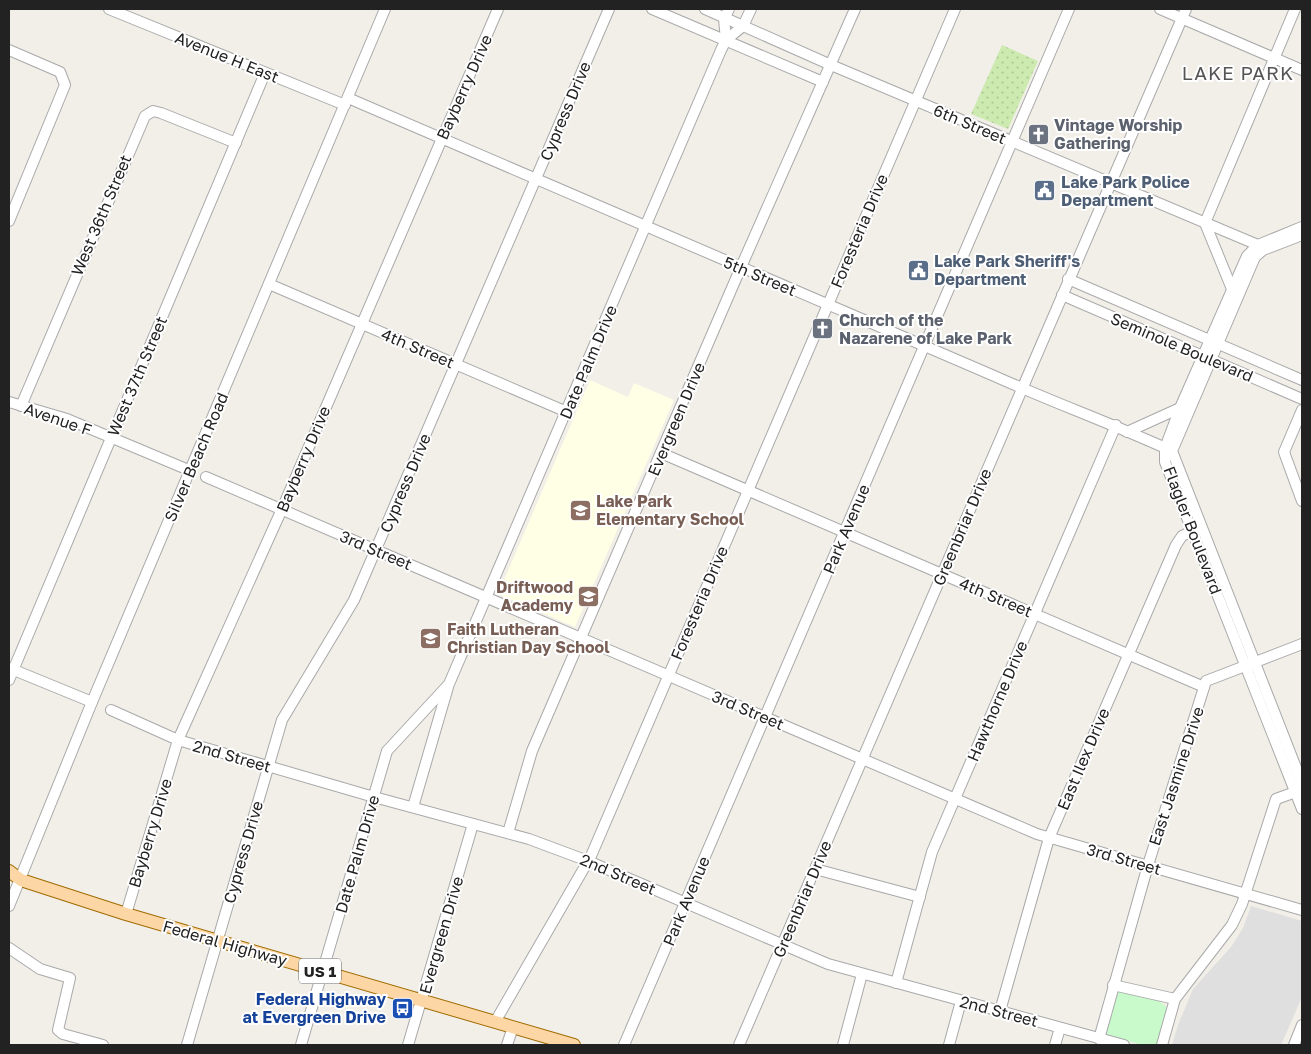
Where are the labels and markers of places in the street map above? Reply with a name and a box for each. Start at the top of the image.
place label: Vintage Worship Gathering [1054,115,1182,153]
church icon: Vintage Worship Gathering [1026,122,1050,146]
place label: Lake Park Police Department [1061,172,1190,210]
public building icon: Lake Park Police Department [1033,179,1057,203]
place label: Lake Park Sheriff's Department [934,251,1080,289]
public building icon: Lake Park Sheriff's Department [906,258,930,282]
place label: Church of the Nazarene of Lake Park [839,310,1013,348]
church icon: Church of the Nazarene of Lake Park [811,317,835,341]
place label: Lake Park Elementary School [596,491,745,529]
school or university icon: Lake Park Elementary School [568,498,592,522]
place label: Driftwood Academy [496,577,573,615]
school or university icon: Driftwood Academy [577,584,601,608]
place label: Faith Lutheran Christian Day School [447,619,610,657]
school or university icon: Faith Lutheran Christian Day School [419,626,443,650]
place label: Federal Highway at Evergreen Drive [243,989,386,1027]
bus stop icon: Federal Highway at Evergreen Drive [390,996,414,1020]

